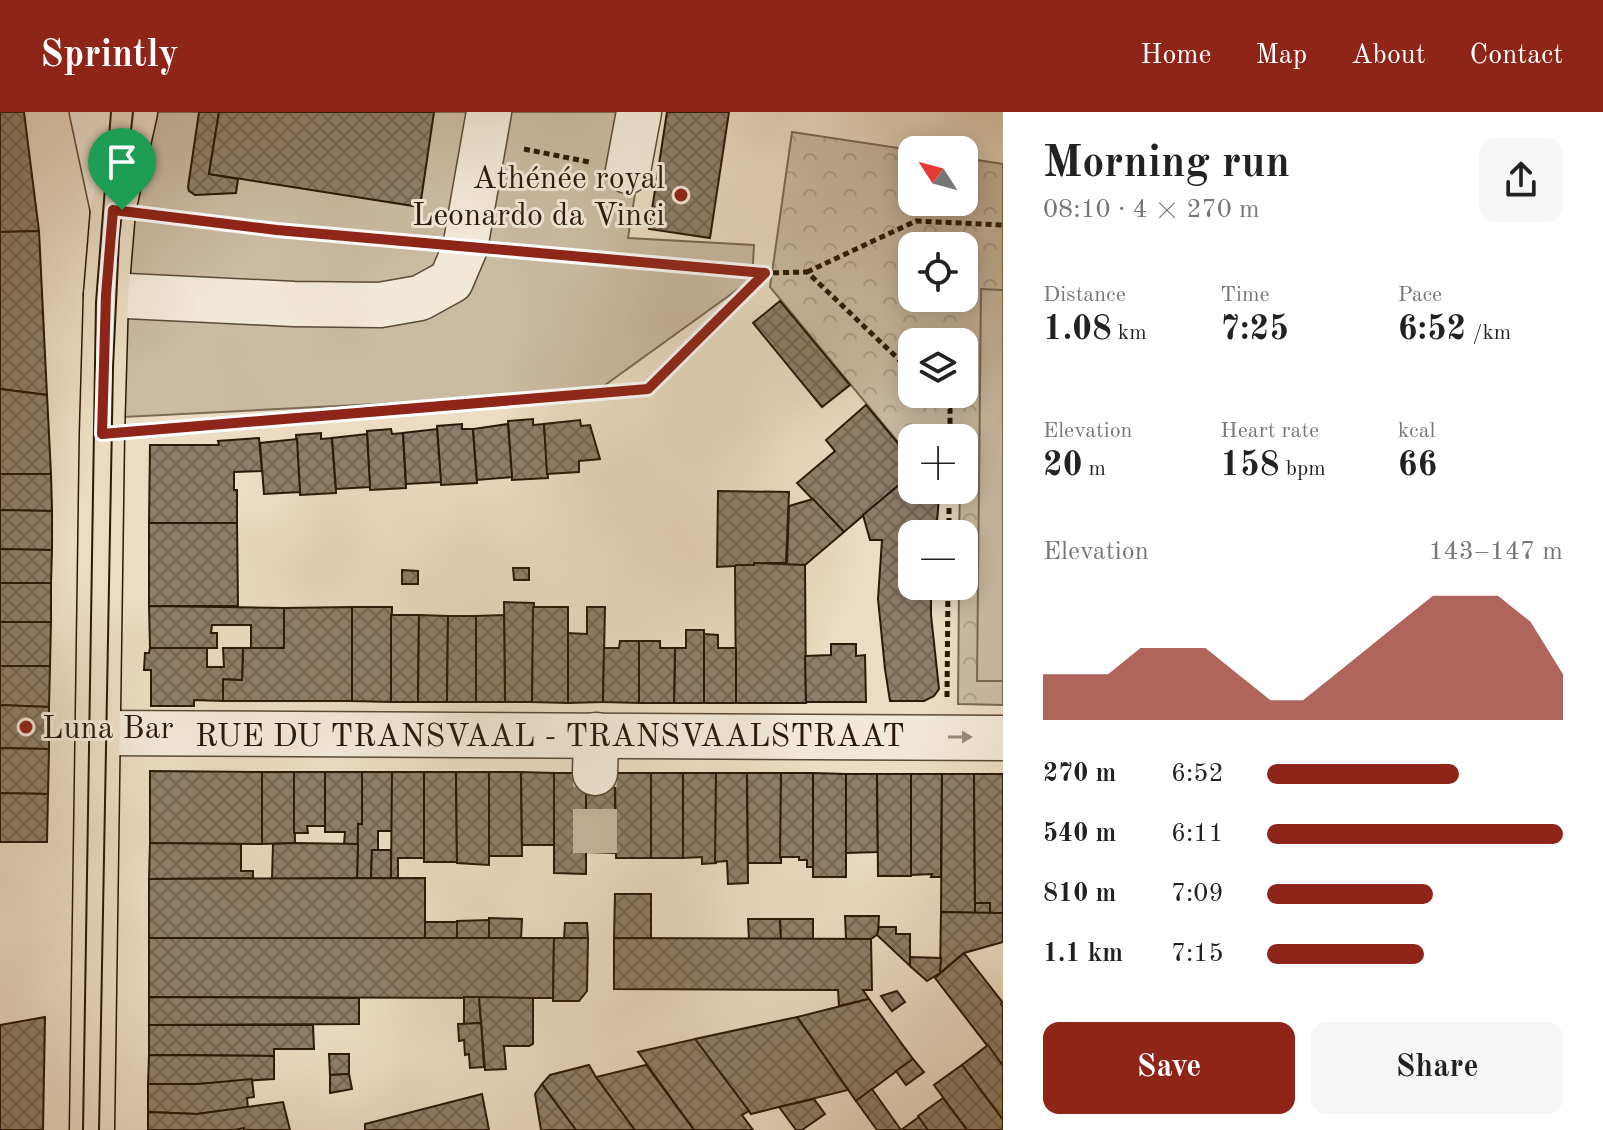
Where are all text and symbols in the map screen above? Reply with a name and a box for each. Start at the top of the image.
text: Sprintly [40,37,179,75]
text: Home [1140,42,1211,70]
text: Map [1255,42,1307,70]
text: About [1351,42,1426,70]
text: Contact [1470,42,1563,70]
pin [88,128,156,210]
north arrow [898,136,978,216]
map controls [898,136,978,600]
button: share [1479,138,1563,222]
icon: arrive [100,140,144,184]
text: Morning run [1043,142,1290,186]
place label: Athénée royal Leonardo da Vinci [412,164,665,233]
marker: Athénée royal Leonardo da Vinci [672,186,690,204]
text: 08:10 · 4 × 270 m [1043,197,1260,223]
button: locate [898,232,978,312]
text: Distance [1043,284,1126,306]
text: Time [1220,284,1270,306]
text: Pace [1398,284,1442,306]
text: 1.08 [1043,313,1112,347]
text: 7:25 [1220,313,1289,347]
text: 6:52 [1398,313,1466,347]
text: km [1112,322,1147,344]
text: /km [1466,322,1511,344]
button: layers [898,328,978,408]
text: Elevation [1043,420,1133,442]
text: Heart rate [1220,420,1319,442]
text: kcal [1398,420,1436,442]
button: + [898,424,978,504]
text: 20 [1043,449,1082,483]
text: 158 [1220,449,1280,483]
text: 66 [1398,449,1437,483]
text: m [1082,458,1106,480]
text: bpm [1280,458,1326,480]
button: − [898,520,978,600]
text: Elevation [1043,539,1149,565]
text: 143–147 m [1428,539,1563,565]
place label: Luna Bar [42,714,174,746]
marker: Luna Bar [17,718,35,736]
street label: RUE DU TRANSVAAL - TRANSVAALSTRAAT [195,722,905,754]
one-way arrow [948,731,973,743]
text: 270 m [1043,761,1116,787]
text: 6:52 [1171,761,1224,787]
text: 540 m [1043,821,1116,847]
text: 6:11 [1171,821,1224,847]
text: 810 m [1043,881,1116,907]
text: 7:09 [1171,881,1224,907]
text: 1.1 km [1043,941,1123,967]
text: 7:15 [1171,941,1224,967]
button: Save [1043,1022,1295,1114]
button: Share [1311,1022,1563,1114]

